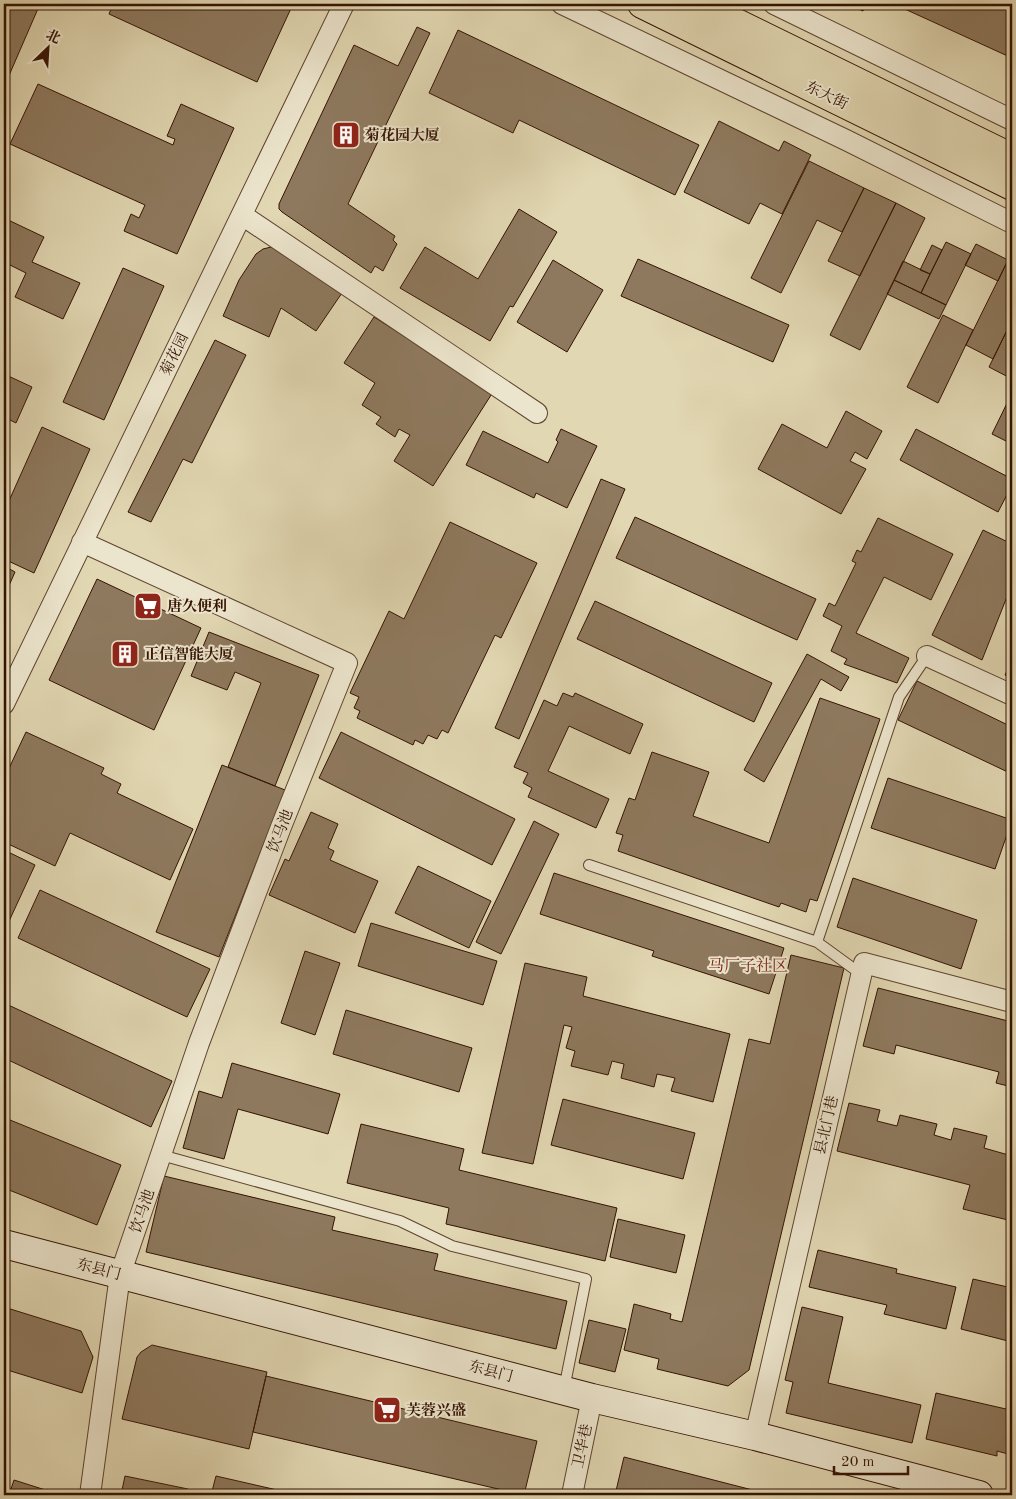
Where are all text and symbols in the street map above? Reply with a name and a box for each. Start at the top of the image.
north arrow [22,22,72,72]
text: 北 [44,27,63,46]
street label: 东大街 [803,78,851,113]
building icon: 菊花园大厦 [331,120,361,150]
place label: 菊花园大厦 [365,127,440,144]
street label: 菊花园 [157,330,192,378]
supermarket icon: 唐久便利 [133,591,163,621]
place label: 唐久便利 [167,597,227,615]
building icon: 正信智能大厦 [110,639,140,669]
place label: 正信智能大厦 [144,646,234,663]
street label: 饮马池 [264,807,296,855]
district label: 马厂子社区 [708,957,788,975]
street label: 县北门巷 [811,1094,842,1156]
street label: 饮马池 [127,1187,158,1235]
street label: 东县门 [75,1255,123,1284]
street label: 东县门 [467,1357,515,1386]
supermarket icon: 芙蓉兴盛 [372,1395,402,1425]
place label: 芙蓉兴盛 [406,1402,466,1419]
street label: 卫华巷 [569,1422,595,1470]
scale bar [834,1444,907,1476]
text: 20 m [841,1455,875,1470]

